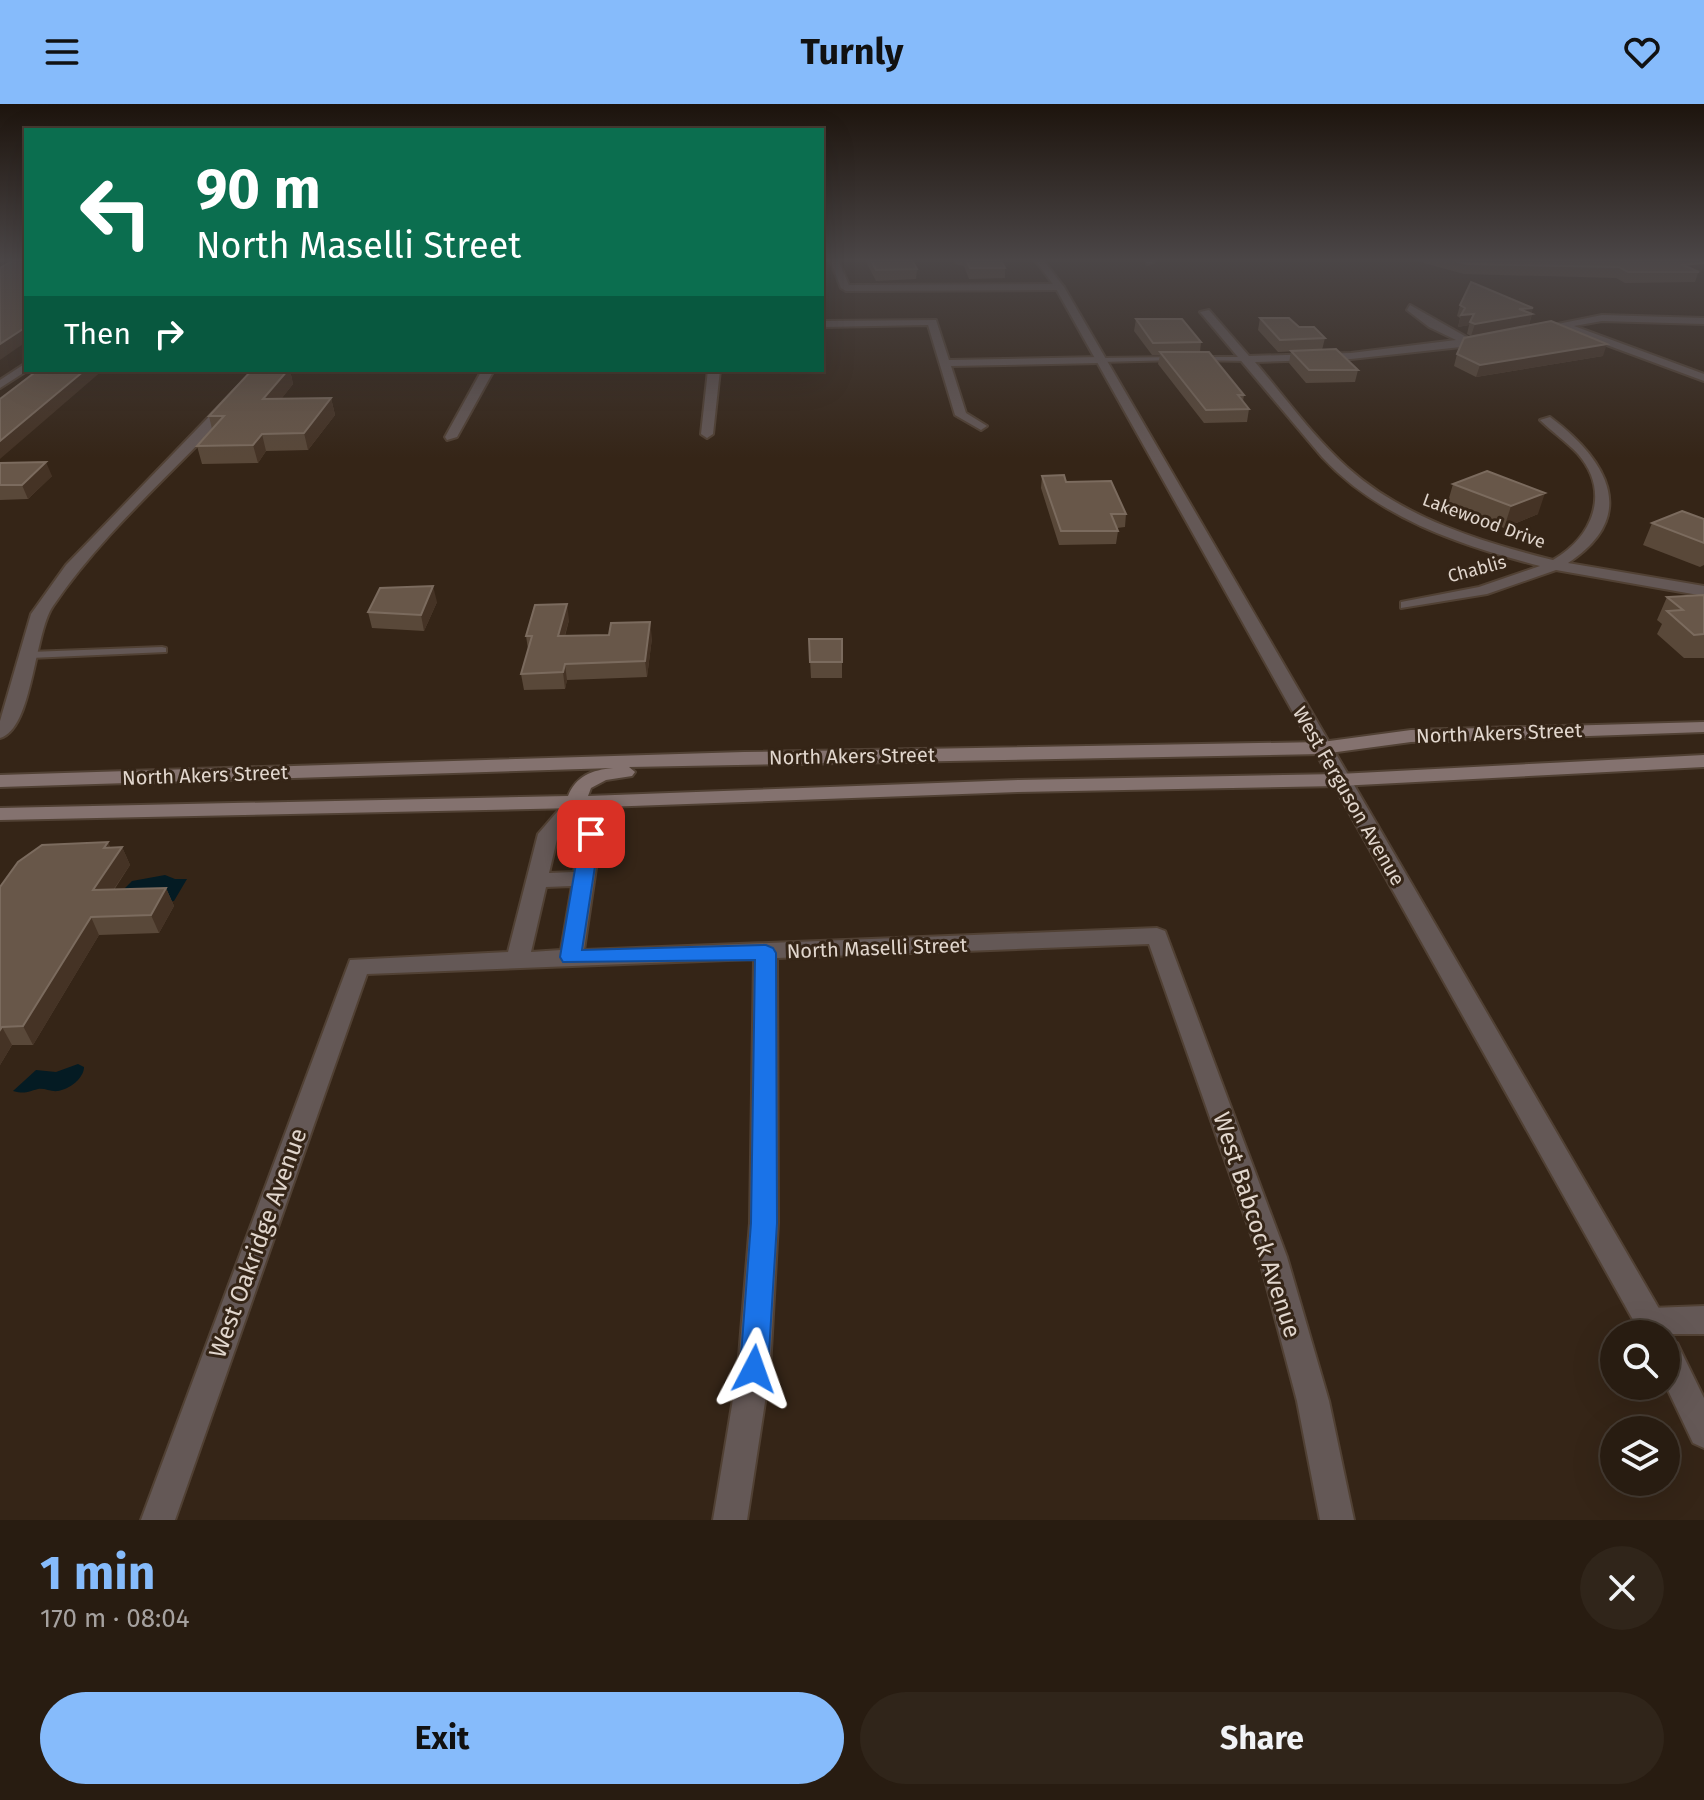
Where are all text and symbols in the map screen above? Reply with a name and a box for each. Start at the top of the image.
icon: menu [40,30,84,74]
text: Turnly [801,30,903,74]
icon: heart [1620,30,1664,74]
text: 90 m [196,156,321,223]
icon: left [64,160,168,264]
text: North Maselli Street [196,224,521,268]
icon: right [147,312,191,356]
text: Then [64,316,131,352]
street label: Lakewood Drive [1420,489,1548,553]
street label: Chablis [1445,551,1509,587]
street label: West Ferguson Avenue [1288,702,1410,890]
street label: North Akers Street [1416,718,1583,748]
street label: North Akers Street [769,743,936,769]
street label: North Akers Street [122,760,289,790]
pin [557,800,625,868]
icon: arrive [569,812,613,856]
street label: North Maselli Street [786,933,968,963]
street label: West Babcock Avenue [1207,1109,1307,1341]
street label: West Oakridge Avenue [203,1124,313,1362]
map controls [1600,1320,1680,1496]
button: search [1600,1320,1680,1400]
position arrow [712,1327,796,1411]
button: layers [1600,1416,1680,1496]
text: 1 min [40,1544,155,1602]
button: close [1580,1546,1664,1630]
text: 170 m · 08:04 [40,1603,190,1634]
button: Exit [40,1692,844,1784]
button: Share [860,1692,1664,1784]

